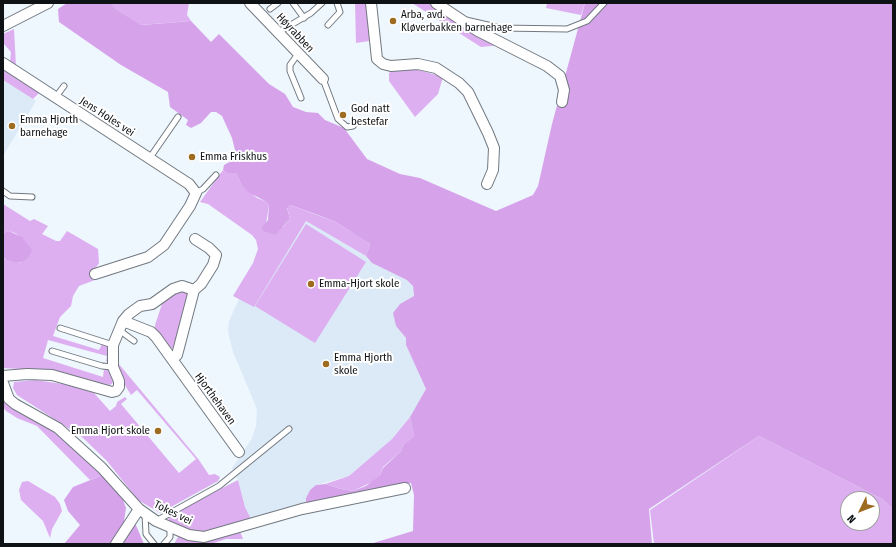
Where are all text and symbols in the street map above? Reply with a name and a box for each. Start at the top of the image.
place label: Arba, avd. Kløverbakken barnehage [401,8,512,34]
street label: Høyrabben [273,11,317,55]
marker: Arba, avd. Kløverbakken barnehage [388,16,398,26]
street label: Jens Holes vei [77,94,137,140]
place label: God natt bestefar [351,102,390,128]
marker: God natt bestefar [338,110,348,120]
place label: Emma Hjorth barnehage [20,113,78,139]
marker: Emma Hjorth barnehage [7,121,17,131]
place label: Emma Friskhus [200,150,267,164]
marker: Emma Friskhus [187,152,197,162]
place label: Emma-Hjort skole [319,277,399,291]
marker: Emma-Hjort skole [306,279,316,289]
place label: Emma Hjorth skole [334,351,392,377]
marker: Emma Hjorth skole [321,359,331,369]
street label: Hjorthehaven [192,370,238,428]
place label: Emma Hjort skole [71,424,150,438]
marker: Emma Hjort skole [153,426,163,436]
north arrow [840,491,880,531]
street label: Tokes vei [152,498,194,528]
text: N [845,512,859,526]

